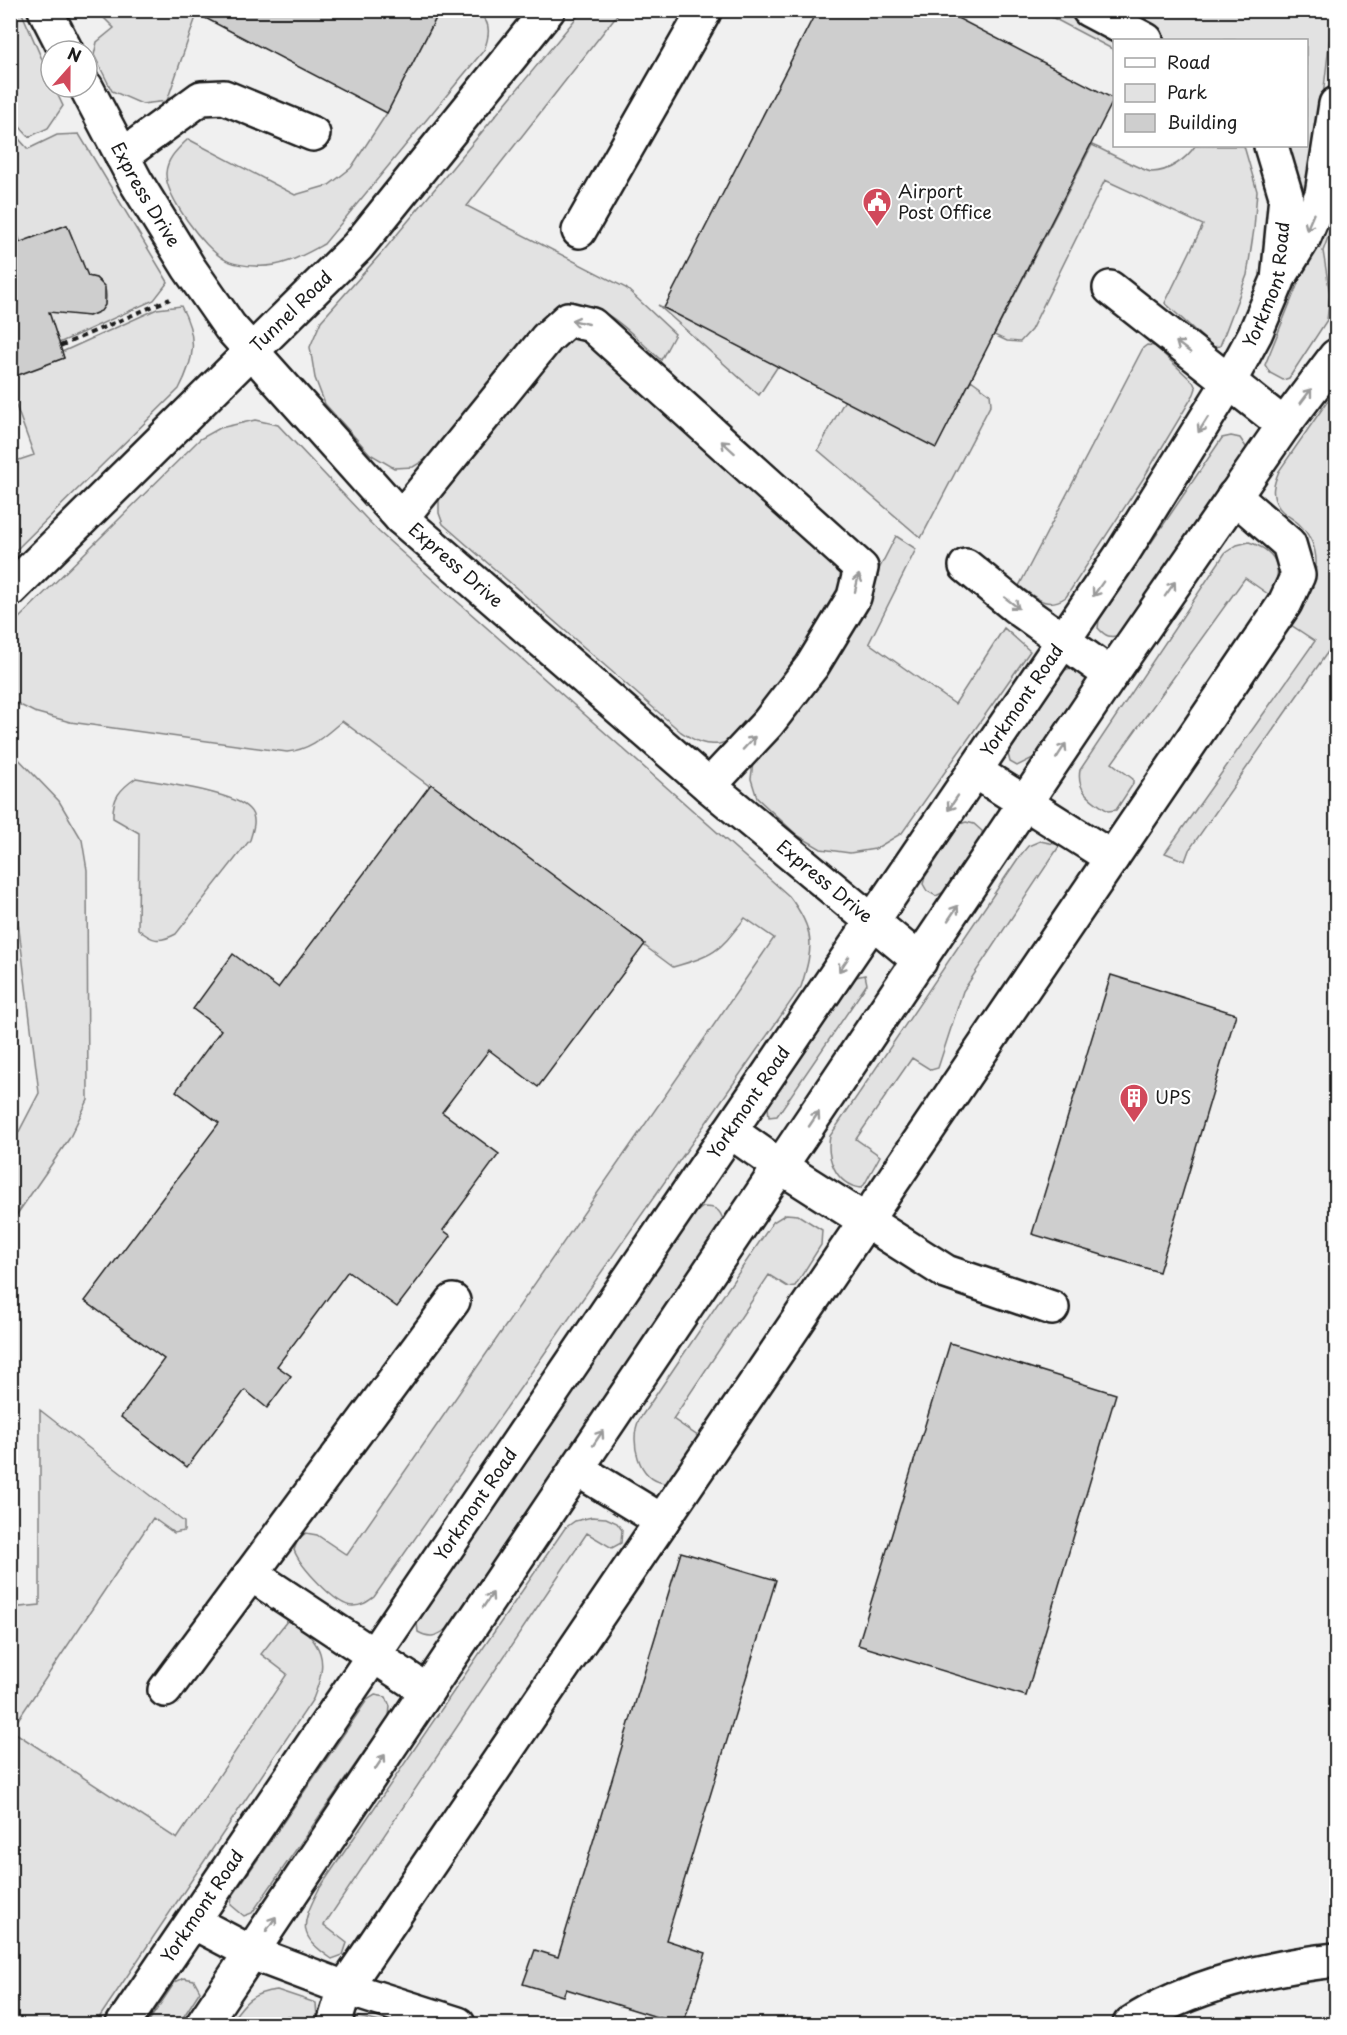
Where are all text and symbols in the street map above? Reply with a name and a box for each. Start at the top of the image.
north arrow [39,39,99,99]
legend [1113,39,1308,147]
text: N [65,41,85,68]
text: Road [1167,48,1211,75]
text: Park [1167,78,1207,105]
text: Building [1167,108,1237,135]
street label: Express Drive [105,137,188,252]
place label: Airport Post Office [898,177,992,225]
public building icon: Airport Post Office [861,186,893,228]
one-way arrow [1304,212,1315,231]
street label: Yorkmont Road [1235,220,1295,352]
street label: Tunnel Road [243,264,338,357]
one-way arrow [571,316,590,328]
one-way arrow [1175,341,1191,353]
one-way arrow [1300,388,1313,404]
one-way arrow [1196,416,1208,433]
one-way arrow [720,440,735,454]
street label: Express Drive [403,516,510,613]
one-way arrow [852,574,864,593]
one-way arrow [1092,580,1104,597]
one-way arrow [1164,581,1176,598]
one-way arrow [1003,596,1019,609]
street label: Yorkmont Road [973,638,1069,762]
one-way arrow [742,736,756,751]
one-way arrow [1055,743,1067,759]
one-way arrow [947,794,959,810]
street label: Express Drive [772,833,880,929]
one-way arrow [946,904,959,921]
one-way arrow [837,955,849,972]
street label: Yorkmont Road [700,1040,796,1164]
building icon: UPS [1118,1082,1150,1124]
place label: UPS [1155,1083,1192,1110]
one-way arrow [808,1111,820,1127]
one-way arrow [591,1430,604,1447]
street label: Yorkmont Road [427,1442,523,1566]
one-way arrow [483,1592,495,1609]
one-way arrow [374,1754,386,1771]
street label: Yorkmont Road [153,1844,250,1968]
one-way arrow [265,1916,277,1933]

